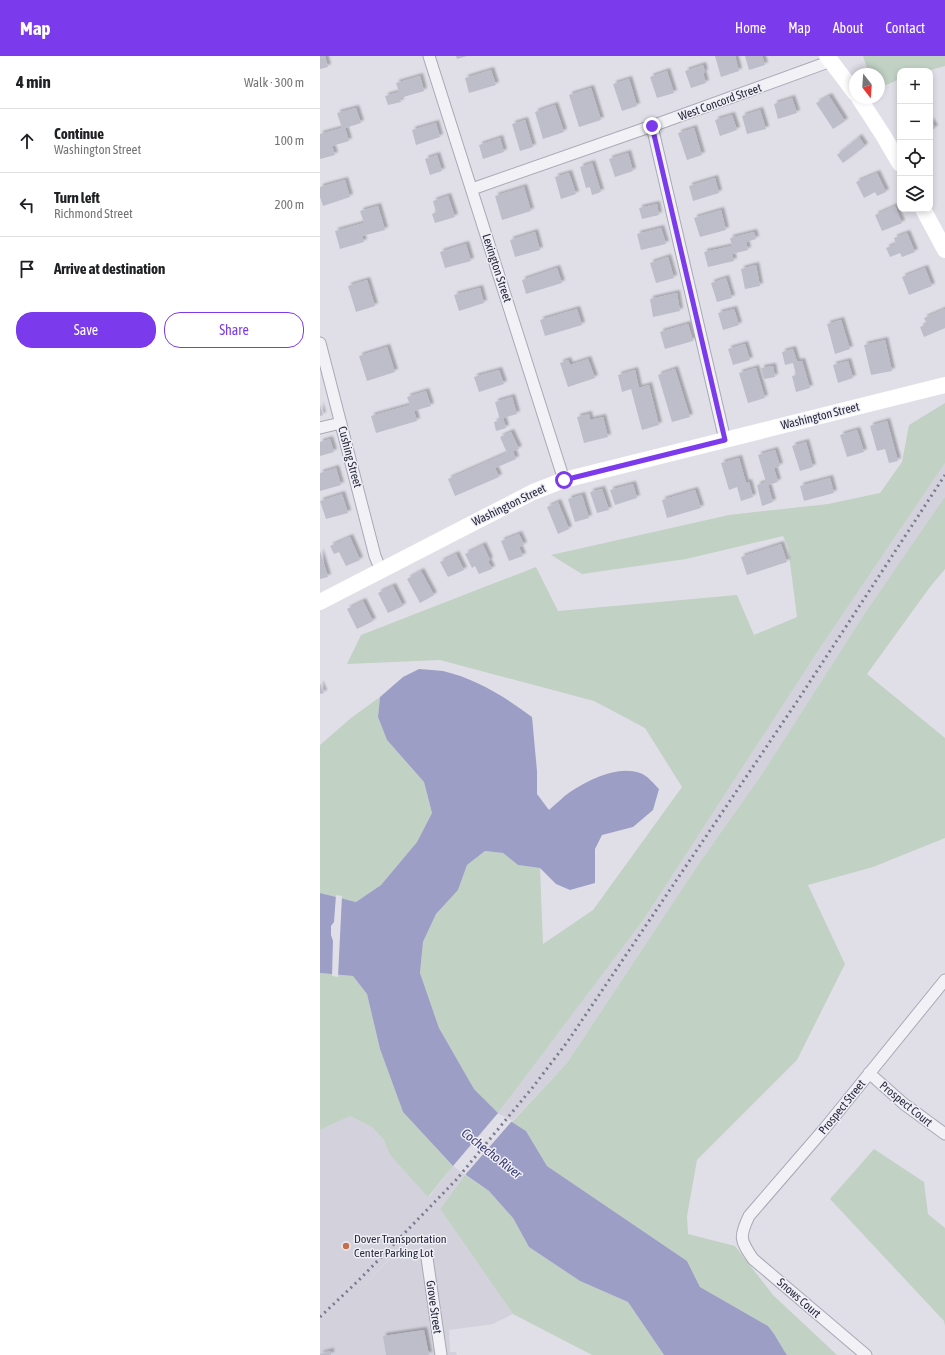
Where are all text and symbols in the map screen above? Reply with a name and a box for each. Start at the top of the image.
text: Map [20,17,51,39]
text: Home [735,20,766,36]
text: Map [788,20,811,36]
text: About [833,20,864,36]
text: Contact [886,20,925,36]
north arrow [849,68,885,104]
map controls [897,68,933,212]
button: + [897,68,933,104]
text: 4 min [16,72,51,92]
text: Walk · 300 m [244,75,304,90]
street label: West Concord Street [677,80,764,124]
button: − [897,104,933,140]
route end [643,117,661,135]
text: Continue [54,125,104,142]
icon: ahead [16,130,38,152]
text: 100 m [275,133,304,148]
button: locate [897,140,933,176]
text: Washington Street [54,142,141,157]
button: layers [897,176,933,212]
text: Turn left [54,189,100,206]
icon: left [16,194,38,216]
text: 200 m [275,197,304,212]
text: Richmond Street [54,206,133,221]
street label: Lexington Street [479,232,515,305]
icon: arrive [16,258,38,280]
text: Arrive at destination [54,260,165,277]
button: Save [16,312,156,348]
button: Share [164,312,304,348]
street label: Washington Street [779,399,861,433]
street label: Cushing Street [335,425,365,490]
route start [555,471,573,489]
street label: Washington Street [470,481,549,529]
street label: Prospect Street [816,1076,869,1137]
street label: Prospect Court [877,1079,936,1130]
water label: Cochecho River [459,1125,526,1182]
place label: Dover Transportation Center Parking Lot [354,1232,447,1260]
marker: Dover Transportation Center Parking Lot [341,1241,351,1251]
street label: Snows Court [774,1275,824,1321]
street label: Grove Street [423,1279,445,1335]

